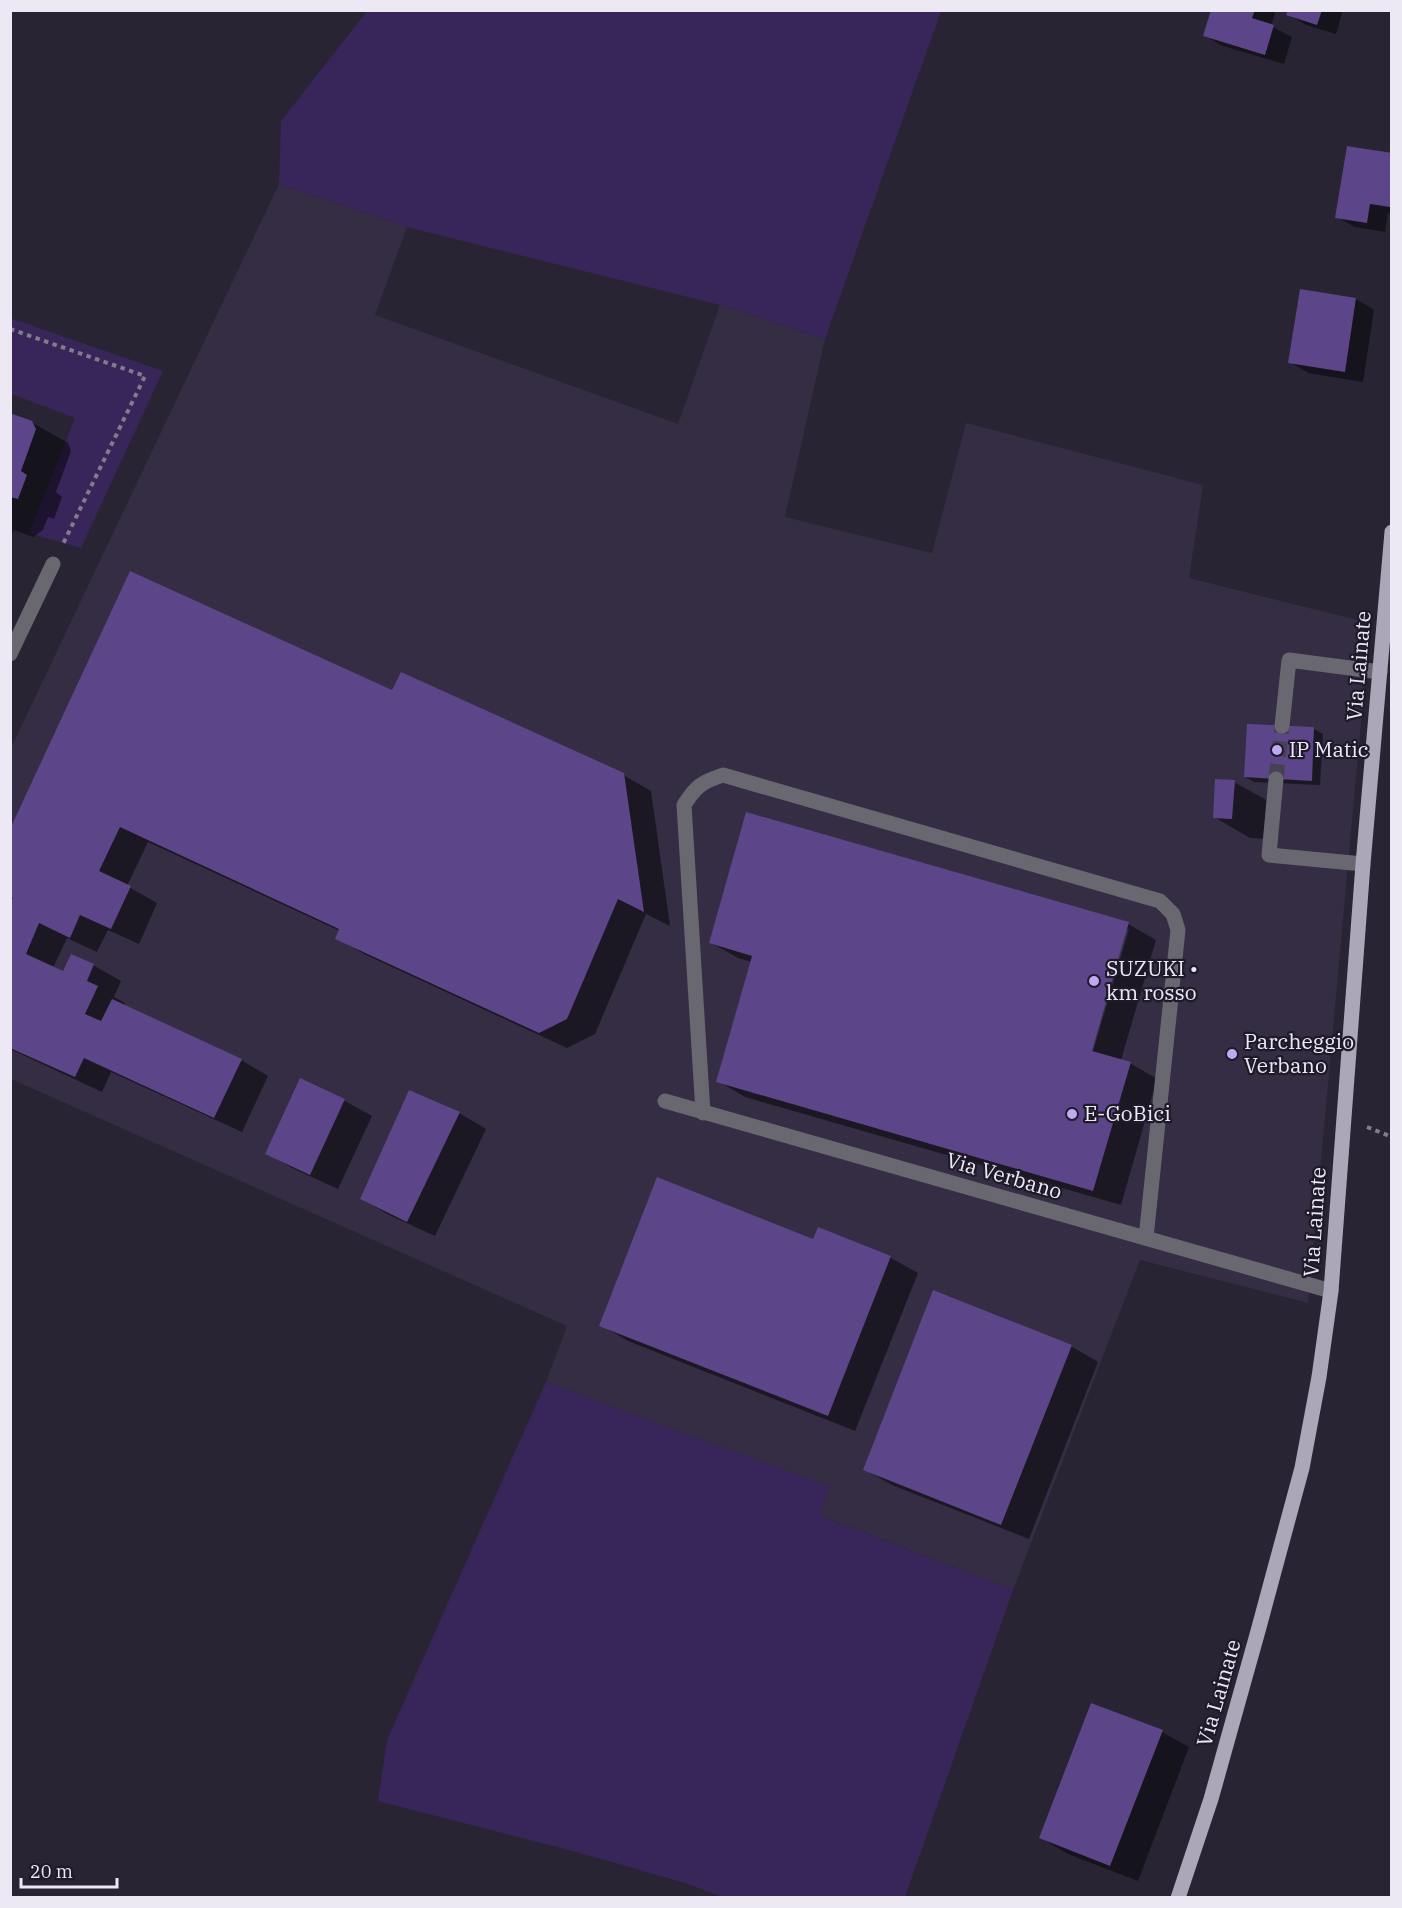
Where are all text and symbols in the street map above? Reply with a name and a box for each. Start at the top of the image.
street label: Via Lainate [1339,610,1377,722]
place label: IP Matic [1289,735,1369,763]
marker: IP Matic [1270,743,1284,757]
place label: SUZUKI • km rosso [1106,954,1198,1006]
marker: SUZUKI • km rosso [1087,974,1101,988]
place label: Parcheggio Verbano [1244,1027,1354,1079]
marker: Parcheggio Verbano [1225,1047,1239,1061]
place label: E-GoBici [1084,1099,1171,1127]
marker: E-GoBici [1065,1107,1079,1121]
street label: Via Verbano [943,1145,1065,1205]
street label: Via Lainate [1296,1166,1332,1278]
street label: Via Lainate [1189,1636,1247,1750]
scale bar [21,1851,117,1889]
text: 20 m [30,1860,73,1883]

